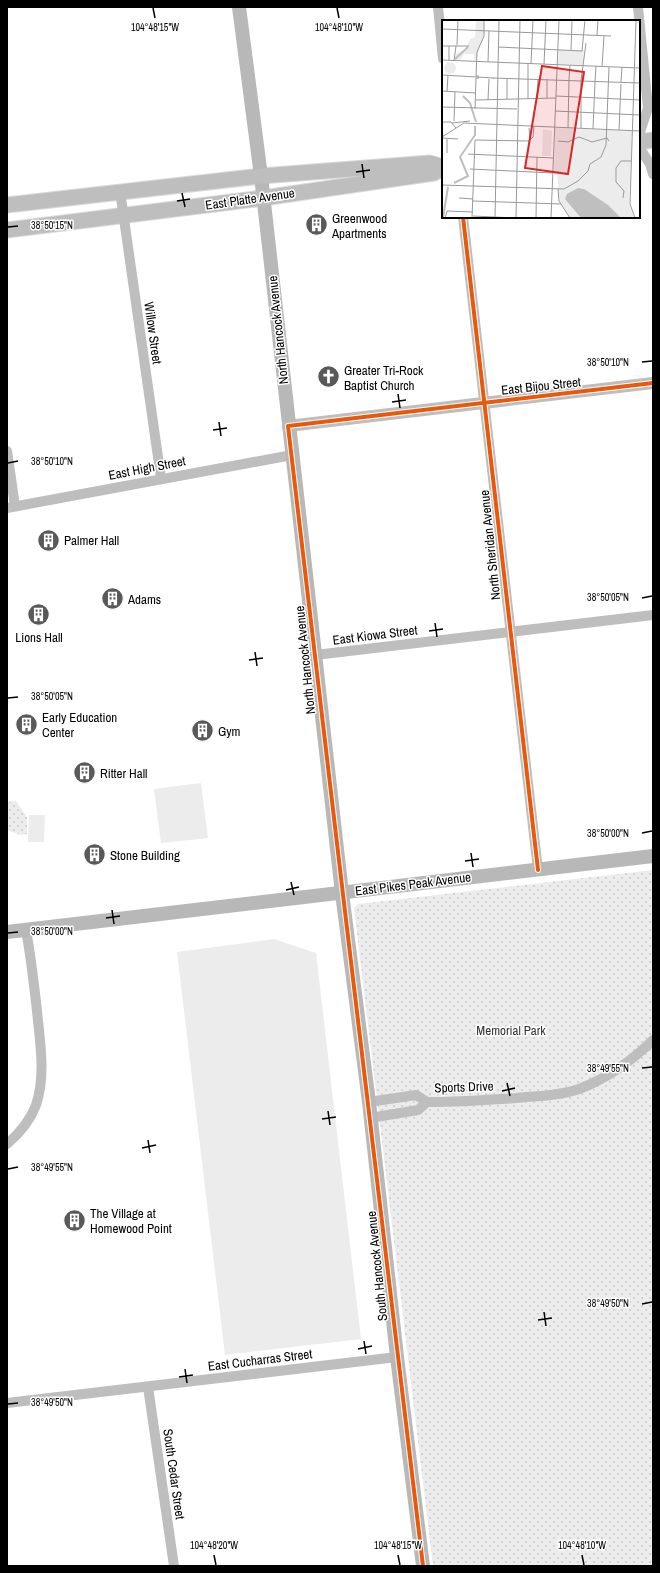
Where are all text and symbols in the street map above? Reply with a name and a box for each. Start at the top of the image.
inset map [442,20,640,218]
text: 104°48'15"W [131,21,179,34]
text: 104°48'10"W [315,21,363,34]
street label: East Platte Avenue [204,184,296,214]
place label: Greenwood Apartments [331,210,387,242]
building icon: Greenwood Apartments [303,212,329,238]
text: 38°50'15"N [31,219,73,232]
street label: North Hancock Avenue [264,275,292,385]
street label: Willow Street [140,301,166,365]
text: 38°50'10"N [587,356,629,369]
place label: Greater Tri-Rock Baptist Church [344,362,424,394]
church icon: Greater Tri-Rock Baptist Church [316,364,342,390]
street label: East Bijou Street [500,373,582,399]
street label: East High Street [107,452,187,484]
text: 38°50'10"N [31,455,73,468]
street label: North Sheridan Avenue [476,489,504,601]
building icon: Palmer Hall [35,527,61,553]
place label: Palmer Hall [64,532,119,549]
building icon: Adams [100,586,126,612]
place label: Adams [127,591,161,608]
text: 38°50'05"N [587,591,629,604]
building icon: Lions Hall [26,602,52,628]
street label: North Hancock Avenue [291,605,319,715]
street label: East Kiowa Street [332,621,418,649]
place label: Lions Hall [15,629,63,646]
text: 38°50'05"N [31,690,73,703]
place label: Early Education Center [42,709,117,741]
building icon: Early Education Center [14,711,40,737]
building icon: Gym [190,718,216,744]
place label: Gym [218,723,241,740]
building icon: Ritter Hall [72,760,98,786]
place label: Ritter Hall [100,765,147,782]
text: 38°50'00"N [587,827,629,840]
building icon: Stone Building [81,842,107,868]
place label: Stone Building [110,847,180,864]
street label: East Pikes Peak Avenue [354,868,472,900]
text: 38°50'00"N [31,925,73,938]
park label: Memorial Park [476,1022,546,1039]
text: 38°49'55"N [587,1062,629,1075]
street label: Sports Drive [434,1077,494,1097]
text: 38°49'55"N [31,1161,73,1174]
place label: The Village at Homewood Point [90,1205,172,1237]
building icon: The Village at Homewood Point [61,1207,87,1233]
street label: South Hancock Avenue [363,1210,391,1322]
text: 38°49'50"N [587,1297,629,1310]
street label: East Cucharras Street [207,1345,313,1375]
text: 38°49'50"N [31,1396,73,1409]
street label: South Cedar Street [159,1428,189,1520]
text: 104°48'20"W [190,1539,238,1552]
text: 104°48'15"W [374,1539,422,1552]
text: 104°48'10"W [558,1539,606,1552]

